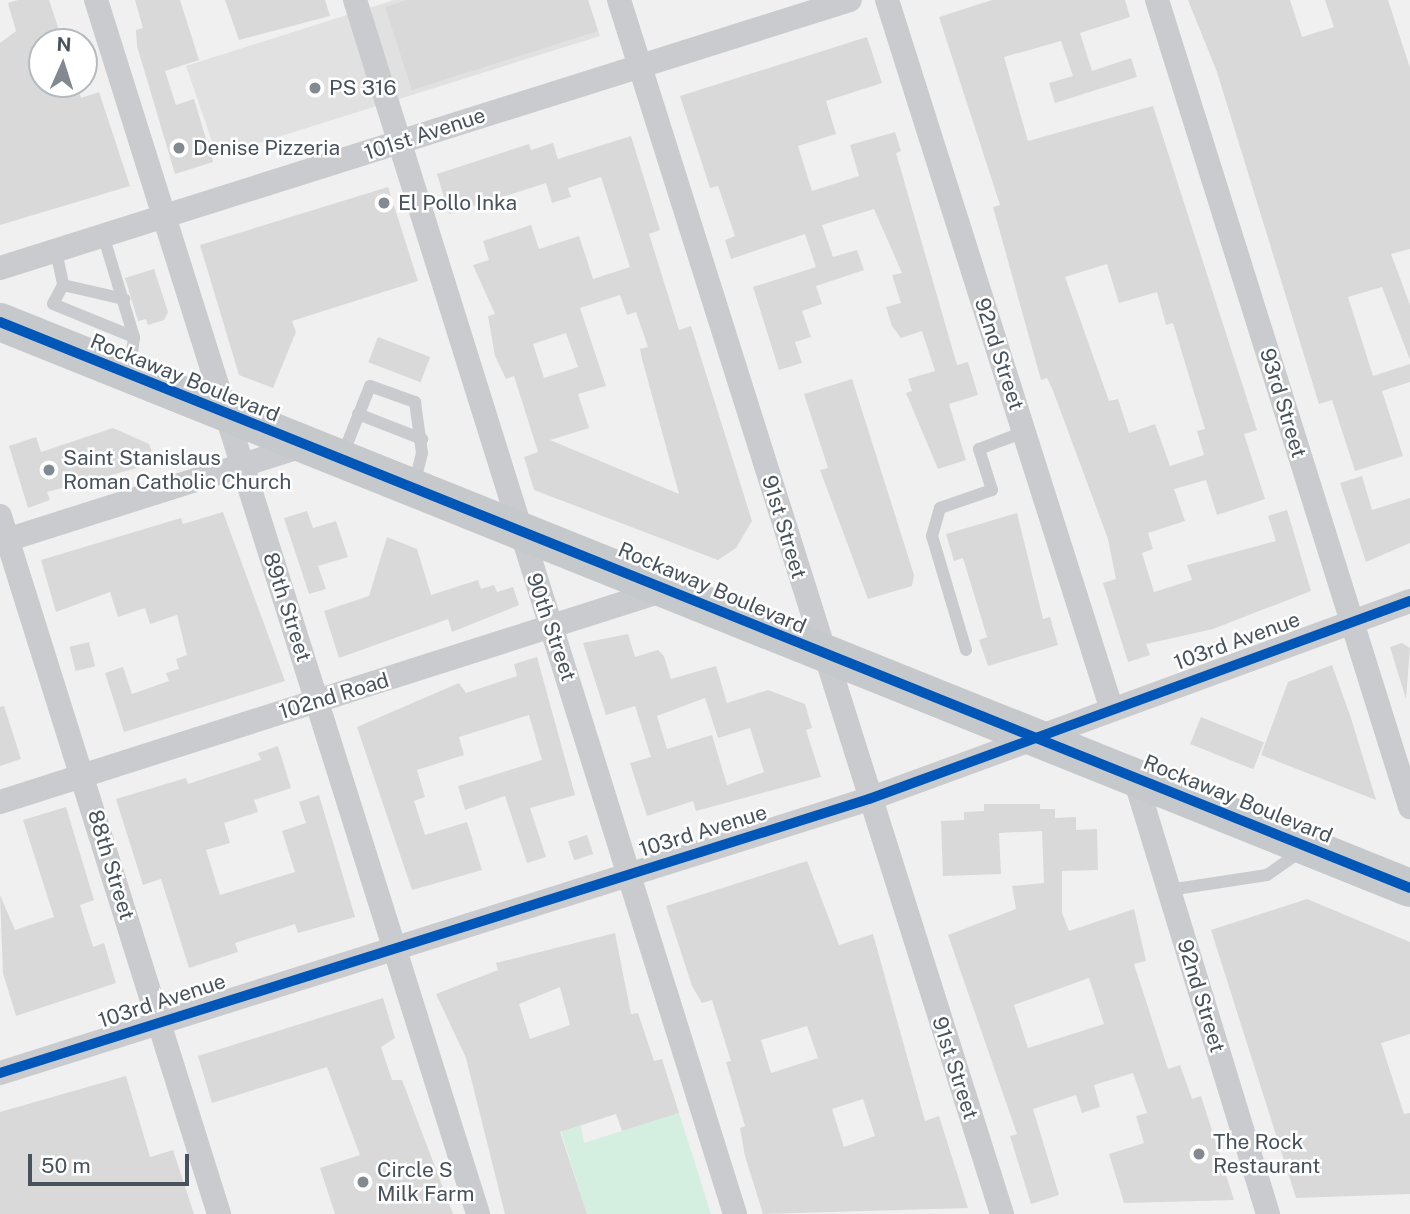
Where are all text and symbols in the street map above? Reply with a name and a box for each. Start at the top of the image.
north arrow [28,28,98,98]
text: N [56,33,72,55]
place label: PS 316 [329,75,397,101]
marker: PS 316 [307,80,323,96]
street label: 101st Avenue [361,103,489,165]
place label: Denise Pizzeria [193,135,340,161]
marker: Denise Pizzeria [171,140,187,156]
place label: El Pollo Inka [398,190,517,216]
marker: El Pollo Inka [376,195,392,211]
street label: 92nd Street [969,295,1029,413]
street label: Rockaway Boulevard [87,329,283,427]
street label: 93rd Street [1254,345,1312,461]
place label: Saint Stanislaus Roman Catholic Church [63,445,292,495]
marker: Saint Stanislaus Roman Catholic Church [41,462,57,478]
street label: 91st Street [756,472,812,582]
street label: Rockaway Boulevard [614,537,810,639]
street label: 89th Street [258,549,316,665]
street label: 90th Street [521,570,581,684]
street label: 103rd Avenue [1171,607,1303,675]
street label: 102nd Road [276,667,392,725]
street label: Rockaway Boulevard [1140,750,1336,848]
street label: 103rd Avenue [636,800,770,862]
street label: 88th Street [82,807,140,923]
street label: 92nd Street [1172,937,1230,1055]
street label: 103rd Avenue [95,969,229,1033]
street label: 91st Street [927,1013,983,1123]
place label: The Rock Restaurant [1213,1129,1320,1179]
scale bar [32,1140,192,1184]
marker: The Rock Restaurant [1191,1146,1207,1162]
text: 50 m [41,1153,91,1178]
place label: Circle S Milk Farm [377,1157,474,1207]
marker: Circle S Milk Farm [355,1174,371,1190]

